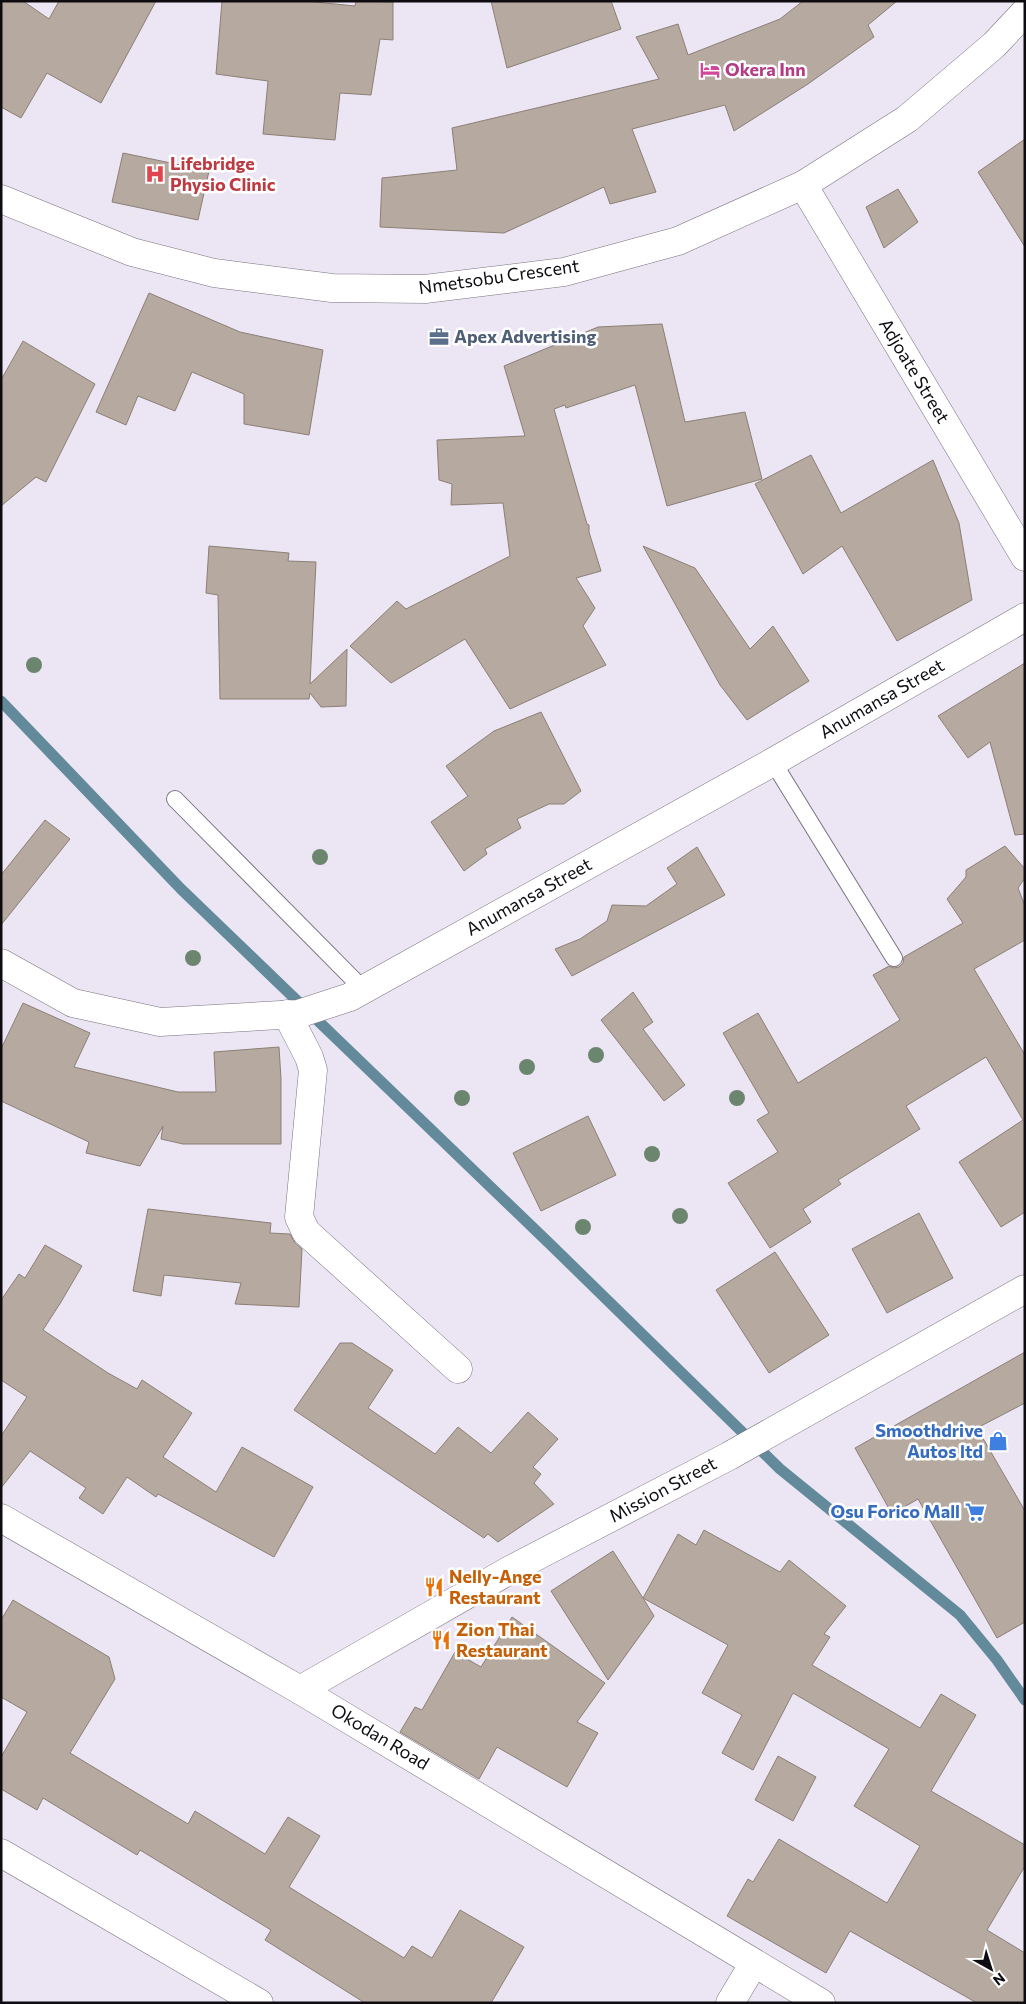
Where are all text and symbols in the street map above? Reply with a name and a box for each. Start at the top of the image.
place label: Okera Inn [725,58,806,80]
hotel icon: Okera Inn [699,59,721,81]
place label: Lifebridge Physio Clinic [170,152,276,195]
hospital icon: Lifebridge Physio Clinic [144,163,166,185]
street label: Nmetsobu Crescent [417,254,581,298]
street label: Adjoate Street [875,314,955,427]
place label: Apex Advertising [454,325,596,347]
office icon: Apex Advertising [428,326,450,348]
street label: Anumansa Street [815,654,948,743]
street label: Anumansa Street [462,853,595,940]
place label: Smoothdrive Autos ltd [875,1419,983,1462]
shop icon: Smoothdrive Autos ltd [987,1430,1009,1452]
street label: Mission Street [605,1452,720,1527]
place label: Osu Forico Mall [831,1500,960,1522]
supermarket icon: Osu Forico Mall [964,1501,986,1523]
place label: Nelly-Ange Restaurant [449,1565,542,1608]
restaurant icon: Nelly-Ange Restaurant [423,1576,445,1598]
place label: Zion Thai Restaurant [456,1618,548,1661]
restaurant icon: Zion Thai Restaurant [430,1629,452,1651]
street label: Okodan Road [328,1698,434,1774]
north arrow [966,1944,1016,1994]
text: N [990,1970,1009,1989]

